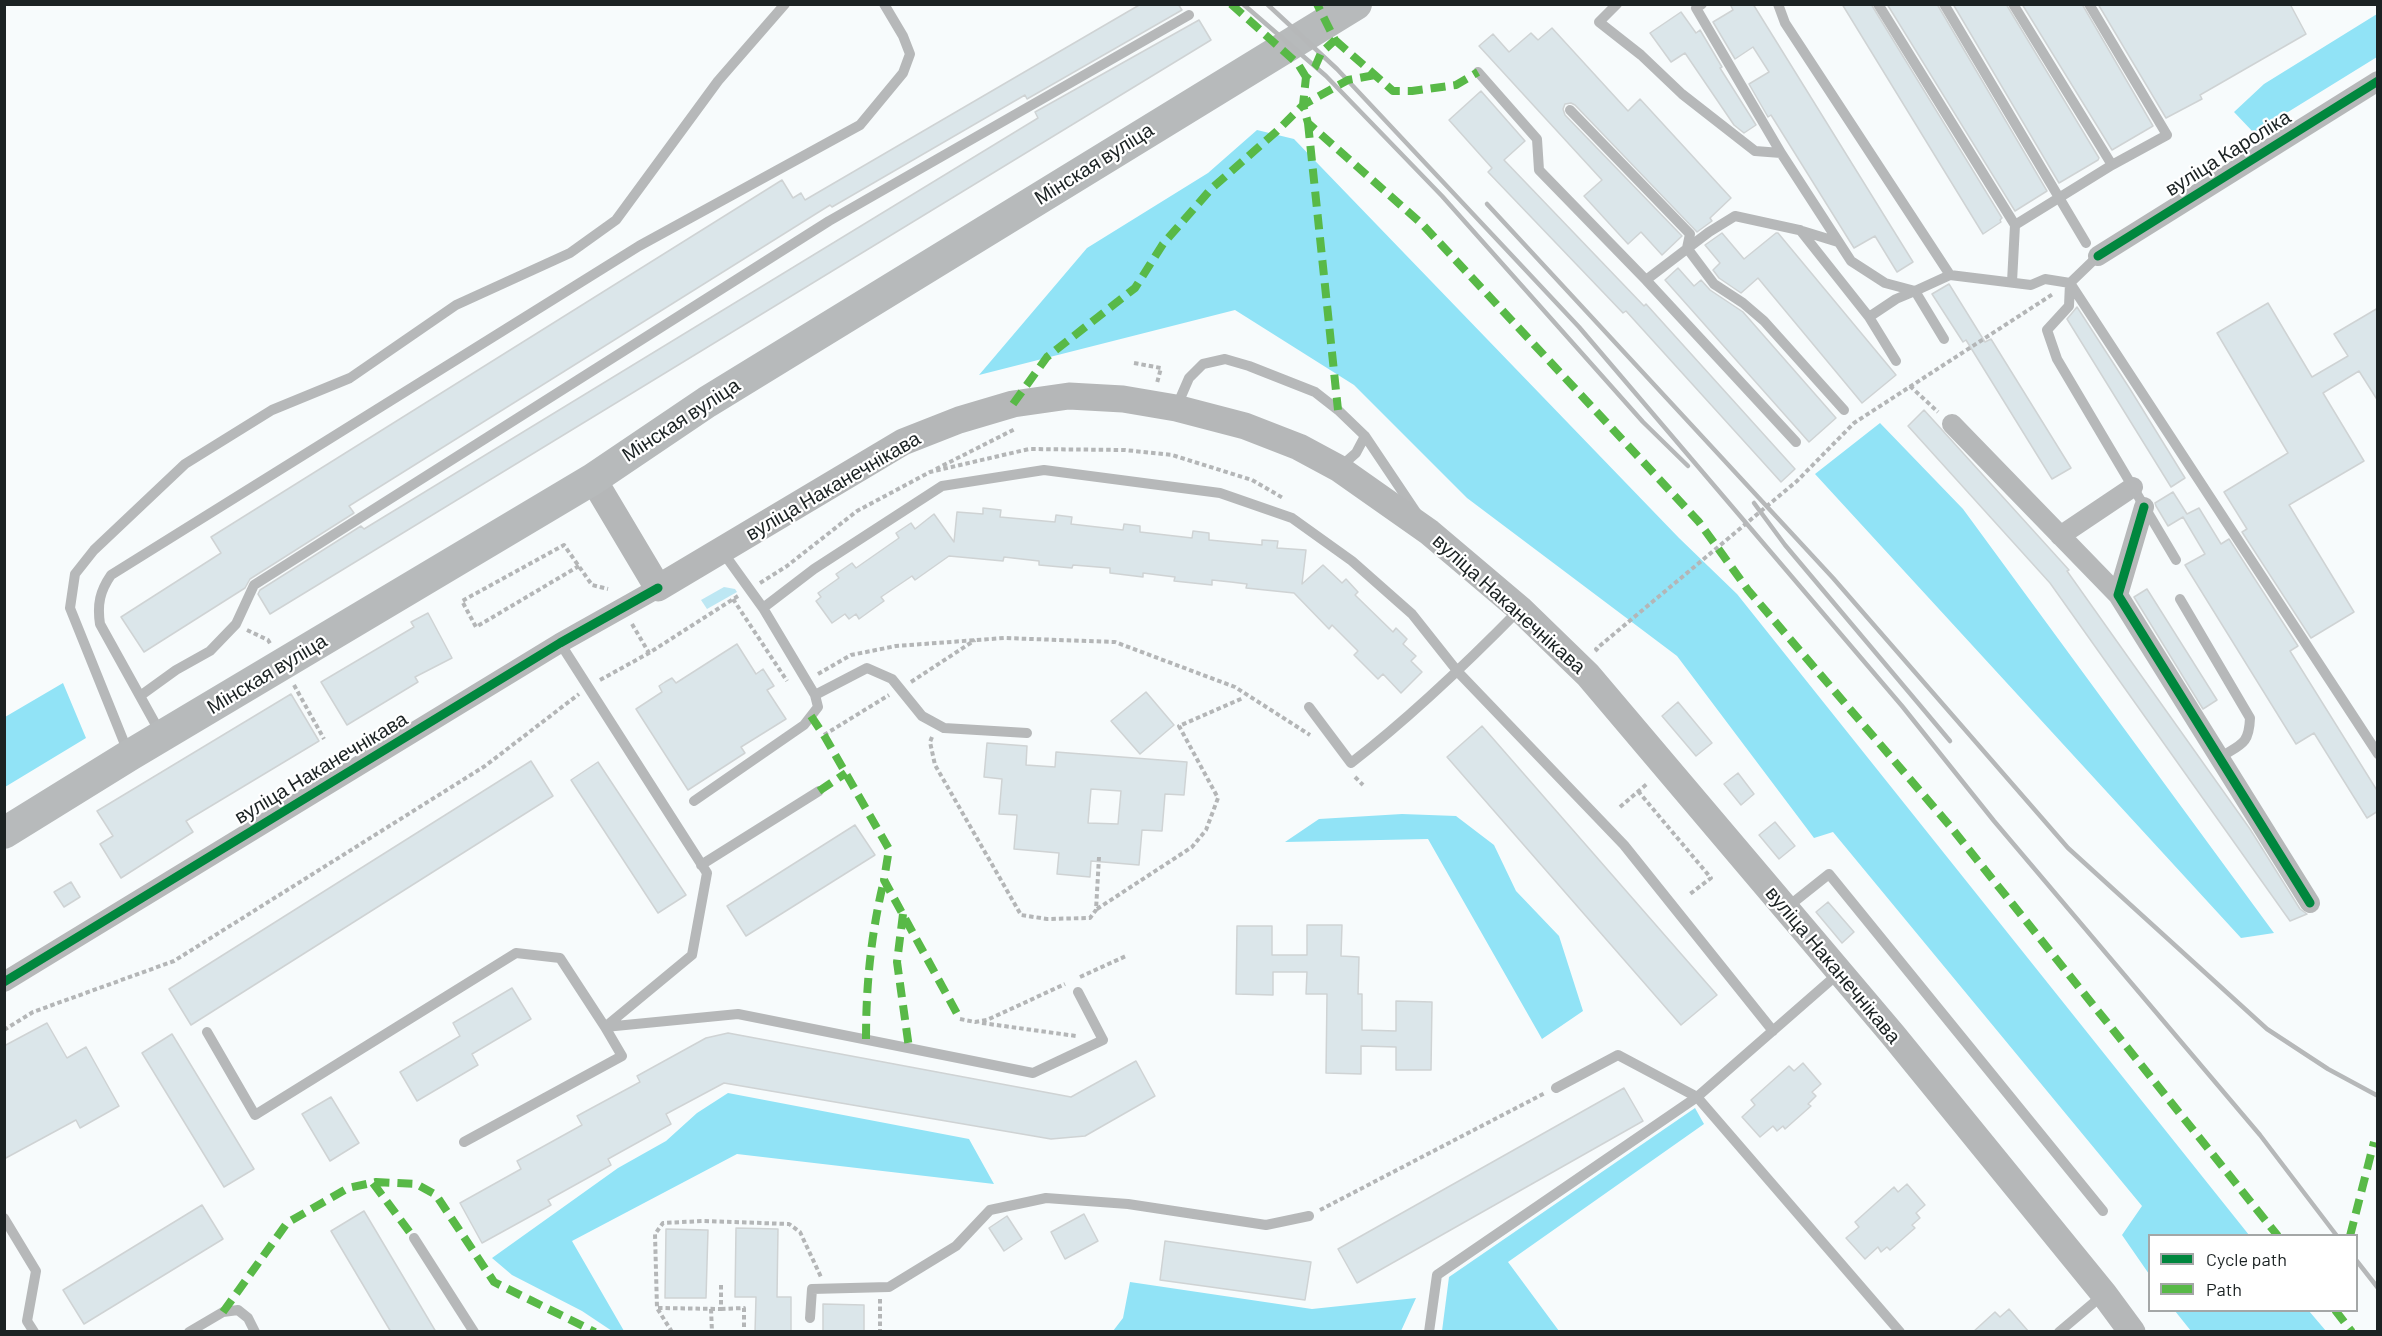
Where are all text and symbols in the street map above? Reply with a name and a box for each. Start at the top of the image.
street label: вуліца Кароліка [2161,105,2295,201]
street label: Мінская вуліца [1030,118,1158,210]
street label: Мінская вуліца [618,373,744,467]
street label: вуліца Наканечнікава [741,426,925,546]
street label: вуліца Наканечнікава [1428,529,1590,679]
street label: Мінская вуліца [203,629,331,719]
street label: вуліца Наканечнікава [230,707,412,829]
street label: вуліца Наканечнікава [1760,882,1906,1048]
legend [2148,1234,2358,1312]
text: Cycle path [2206,1248,2287,1270]
text: Path [2206,1278,2242,1300]

